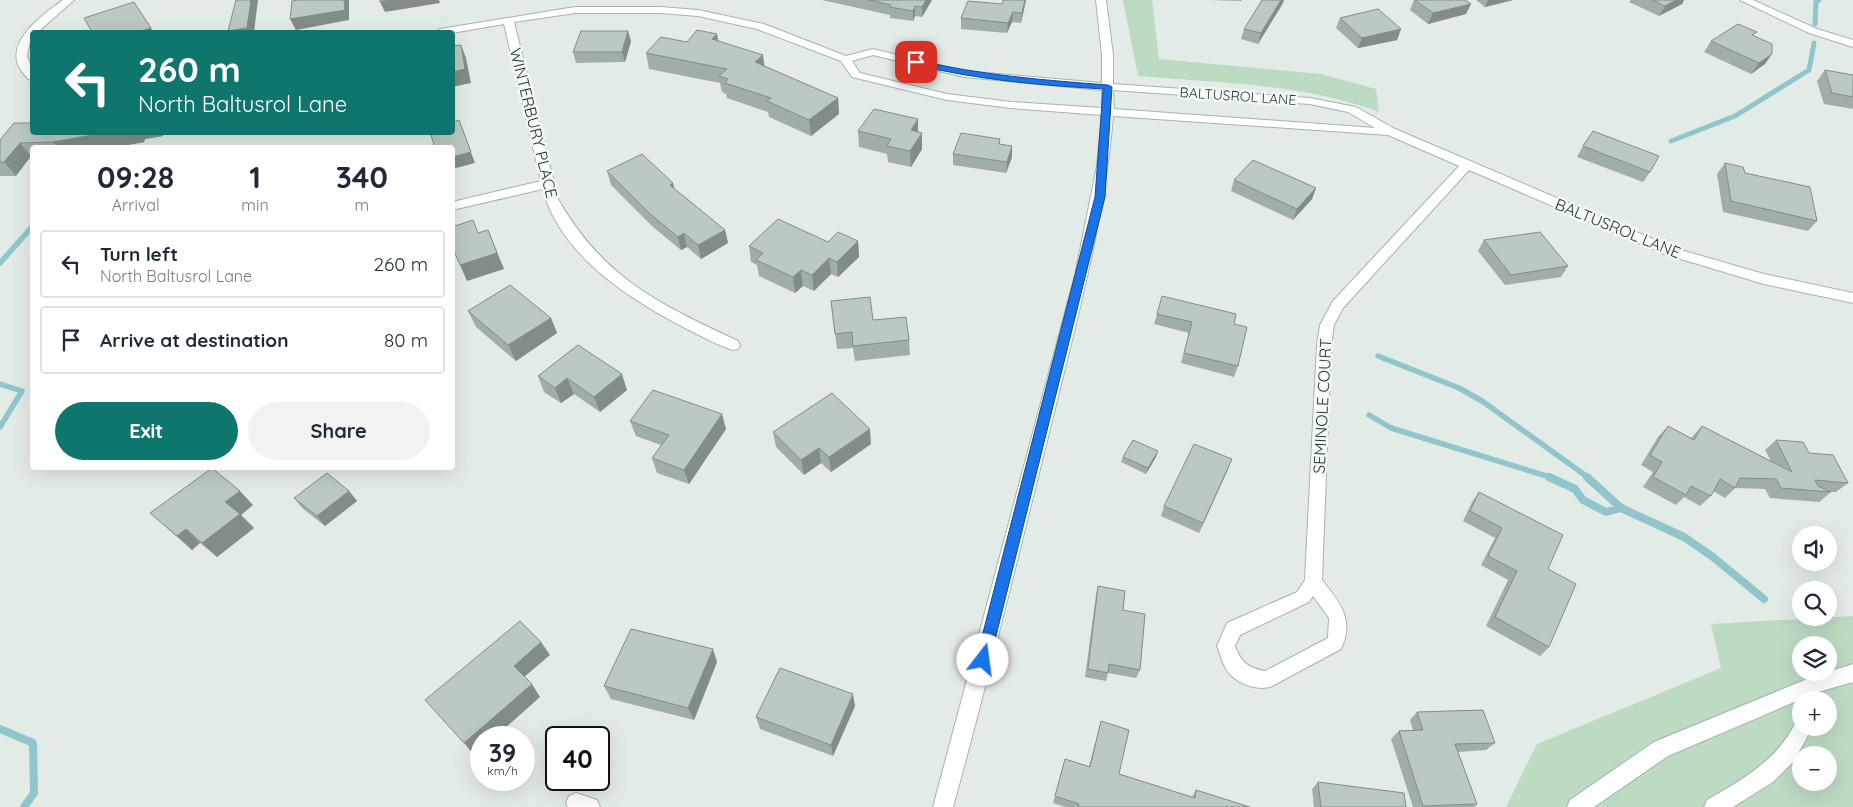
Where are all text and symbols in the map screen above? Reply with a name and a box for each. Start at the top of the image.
pin [895,41,937,83]
street label: WINTERBURY PLACE [506,46,562,200]
text: 260 m [138,47,241,91]
icon: arrive [902,48,930,76]
icon: left [55,50,120,115]
street label: BALTUSROL LANE [1179,83,1297,109]
text: North Baltusrol Lane [138,90,347,118]
text: 09:28 [97,158,174,196]
text: 1 [249,158,261,196]
text: 340 [336,158,388,196]
street label: BALTUSROL LANE [1552,194,1684,262]
text: Arrival [112,195,160,215]
text: min [241,195,269,215]
text: m [355,195,369,215]
text: Turn left [100,242,178,266]
icon: left [57,250,85,278]
text: 260 m [373,252,428,276]
text: North Baltusrol Lane [100,266,252,286]
icon: arrive [57,326,85,354]
text: Arrive at destination [100,328,289,352]
text: 80 m [384,328,428,352]
street label: SEMINOLE COURT [1308,338,1336,474]
button: Exit [55,402,238,460]
button: Share [248,402,430,460]
map controls [1792,526,1837,791]
button: sound [1792,526,1837,571]
button: search [1792,581,1837,626]
position arrow [956,633,1008,685]
button: layers [1792,636,1837,681]
button: + [1792,691,1837,736]
speed limit sign: 40 [545,726,610,791]
text: 39 [489,737,516,768]
button: − [1792,746,1837,791]
text: km/h [487,763,518,778]

